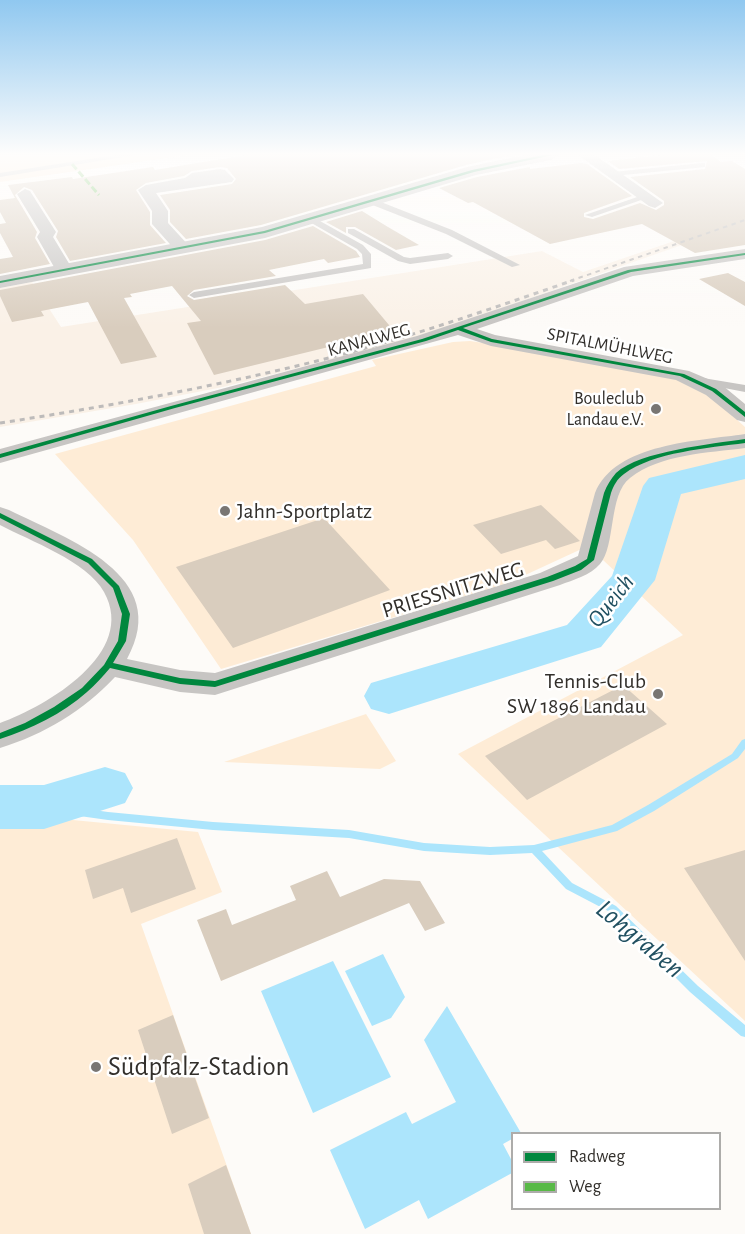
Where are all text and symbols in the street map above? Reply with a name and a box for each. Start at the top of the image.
street label: KANALWEG [325,319,413,361]
street label: SPITALMÜHLWEG [545,323,675,369]
place label: Bouleclub Landau e.V. [566,388,644,430]
marker: Bouleclub Landau e.V. [649,402,663,416]
place label: Jahn-Sportplatz [237,498,372,524]
marker: Jahn-Sportplatz [218,504,232,518]
street label: PRIESSNITZWEG [379,556,527,624]
water label: Queich [581,569,641,633]
place label: Tennis-Club SW 1896 Landau [507,668,646,720]
marker: Tennis-Club SW 1896 Landau [651,687,665,701]
water label: Lohgraben [589,892,691,986]
place label: Südpfalz-Stadion [108,1051,289,1083]
marker: Südpfalz-Stadion [89,1060,103,1074]
legend [511,1132,721,1210]
text: Radweg [569,1148,625,1166]
text: Weg [569,1178,601,1196]

